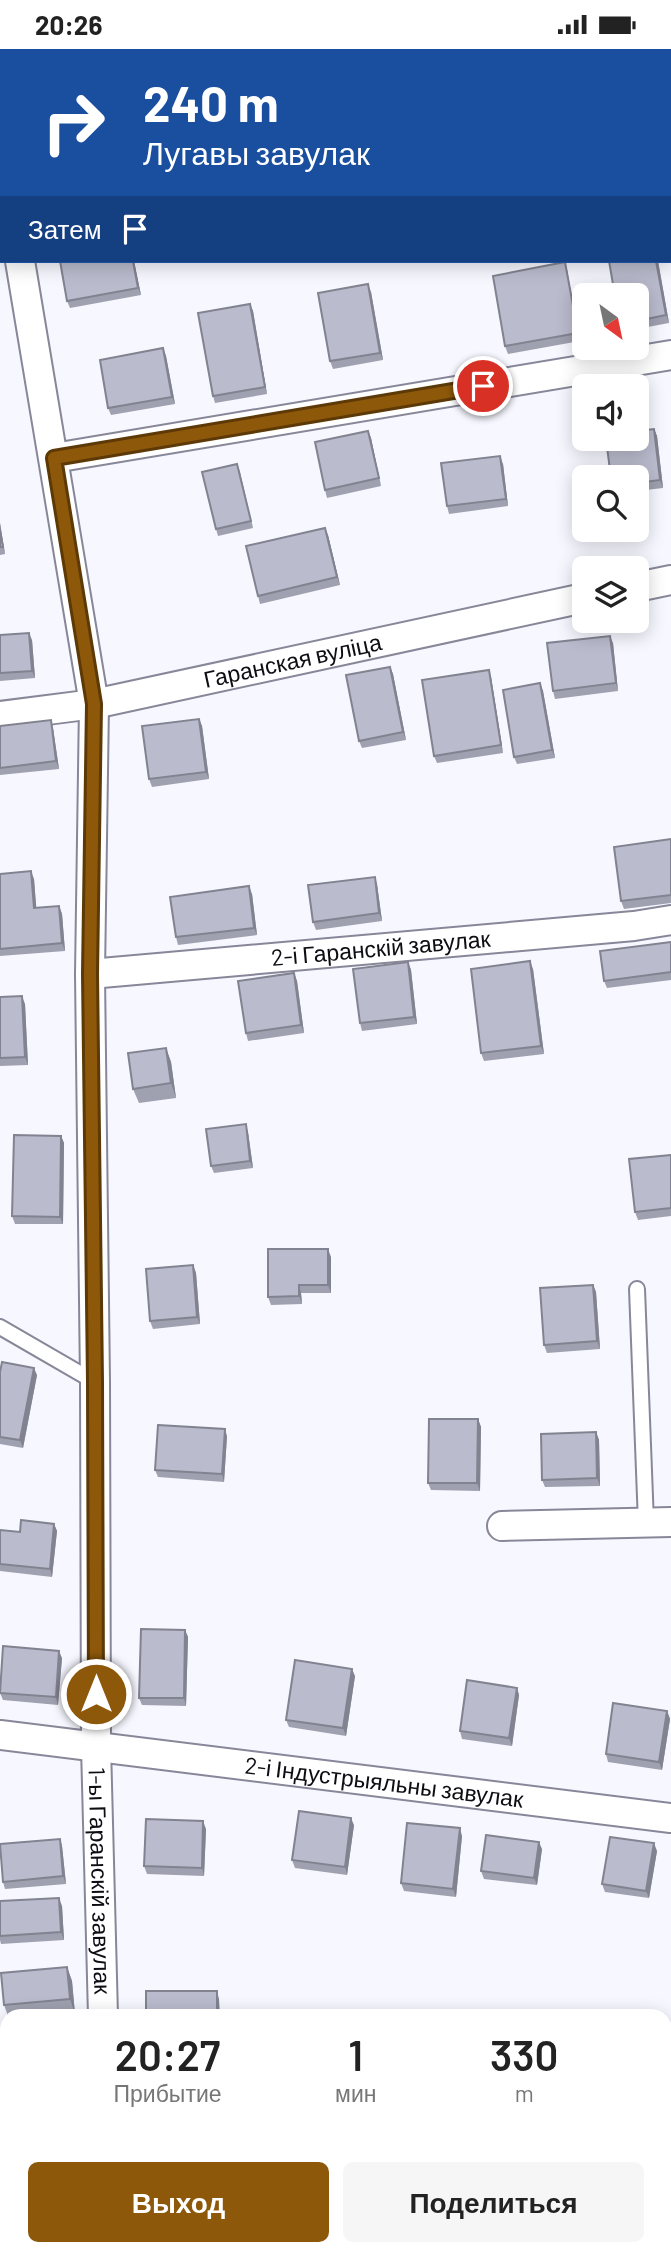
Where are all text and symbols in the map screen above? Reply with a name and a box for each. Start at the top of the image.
text: 20:26 [35,9,102,40]
text: 240 m [143,73,279,132]
icon: right [28,77,119,168]
text: Лугавы завулак [143,133,370,171]
icon: arrive [116,210,154,248]
text: Затем [28,213,102,244]
north arrow [572,283,649,361]
map controls [572,283,649,633]
pin [453,356,513,416]
icon: arrive [464,367,502,405]
button: sound [572,374,649,451]
button: search [572,465,649,542]
button: layers [572,556,649,633]
street label: Гаранская вуліца [201,627,384,693]
street label: 2-і Гаранскій завулак [270,924,492,971]
position arrow [59,1657,133,1731]
street label: 2-і Індустрыяльны завулак [243,1750,526,1813]
street label: 1-ы Гаранскій завулак [84,1767,117,1996]
text: 20:27 [115,2029,220,2079]
text: 1 [348,2029,363,2079]
text: 330 [490,2029,558,2079]
text: Прибытие [114,2079,222,2107]
text: мин [335,2079,376,2107]
text: m [515,2079,534,2107]
button: Выход [28,2162,329,2242]
button: Поделиться [343,2162,644,2242]

